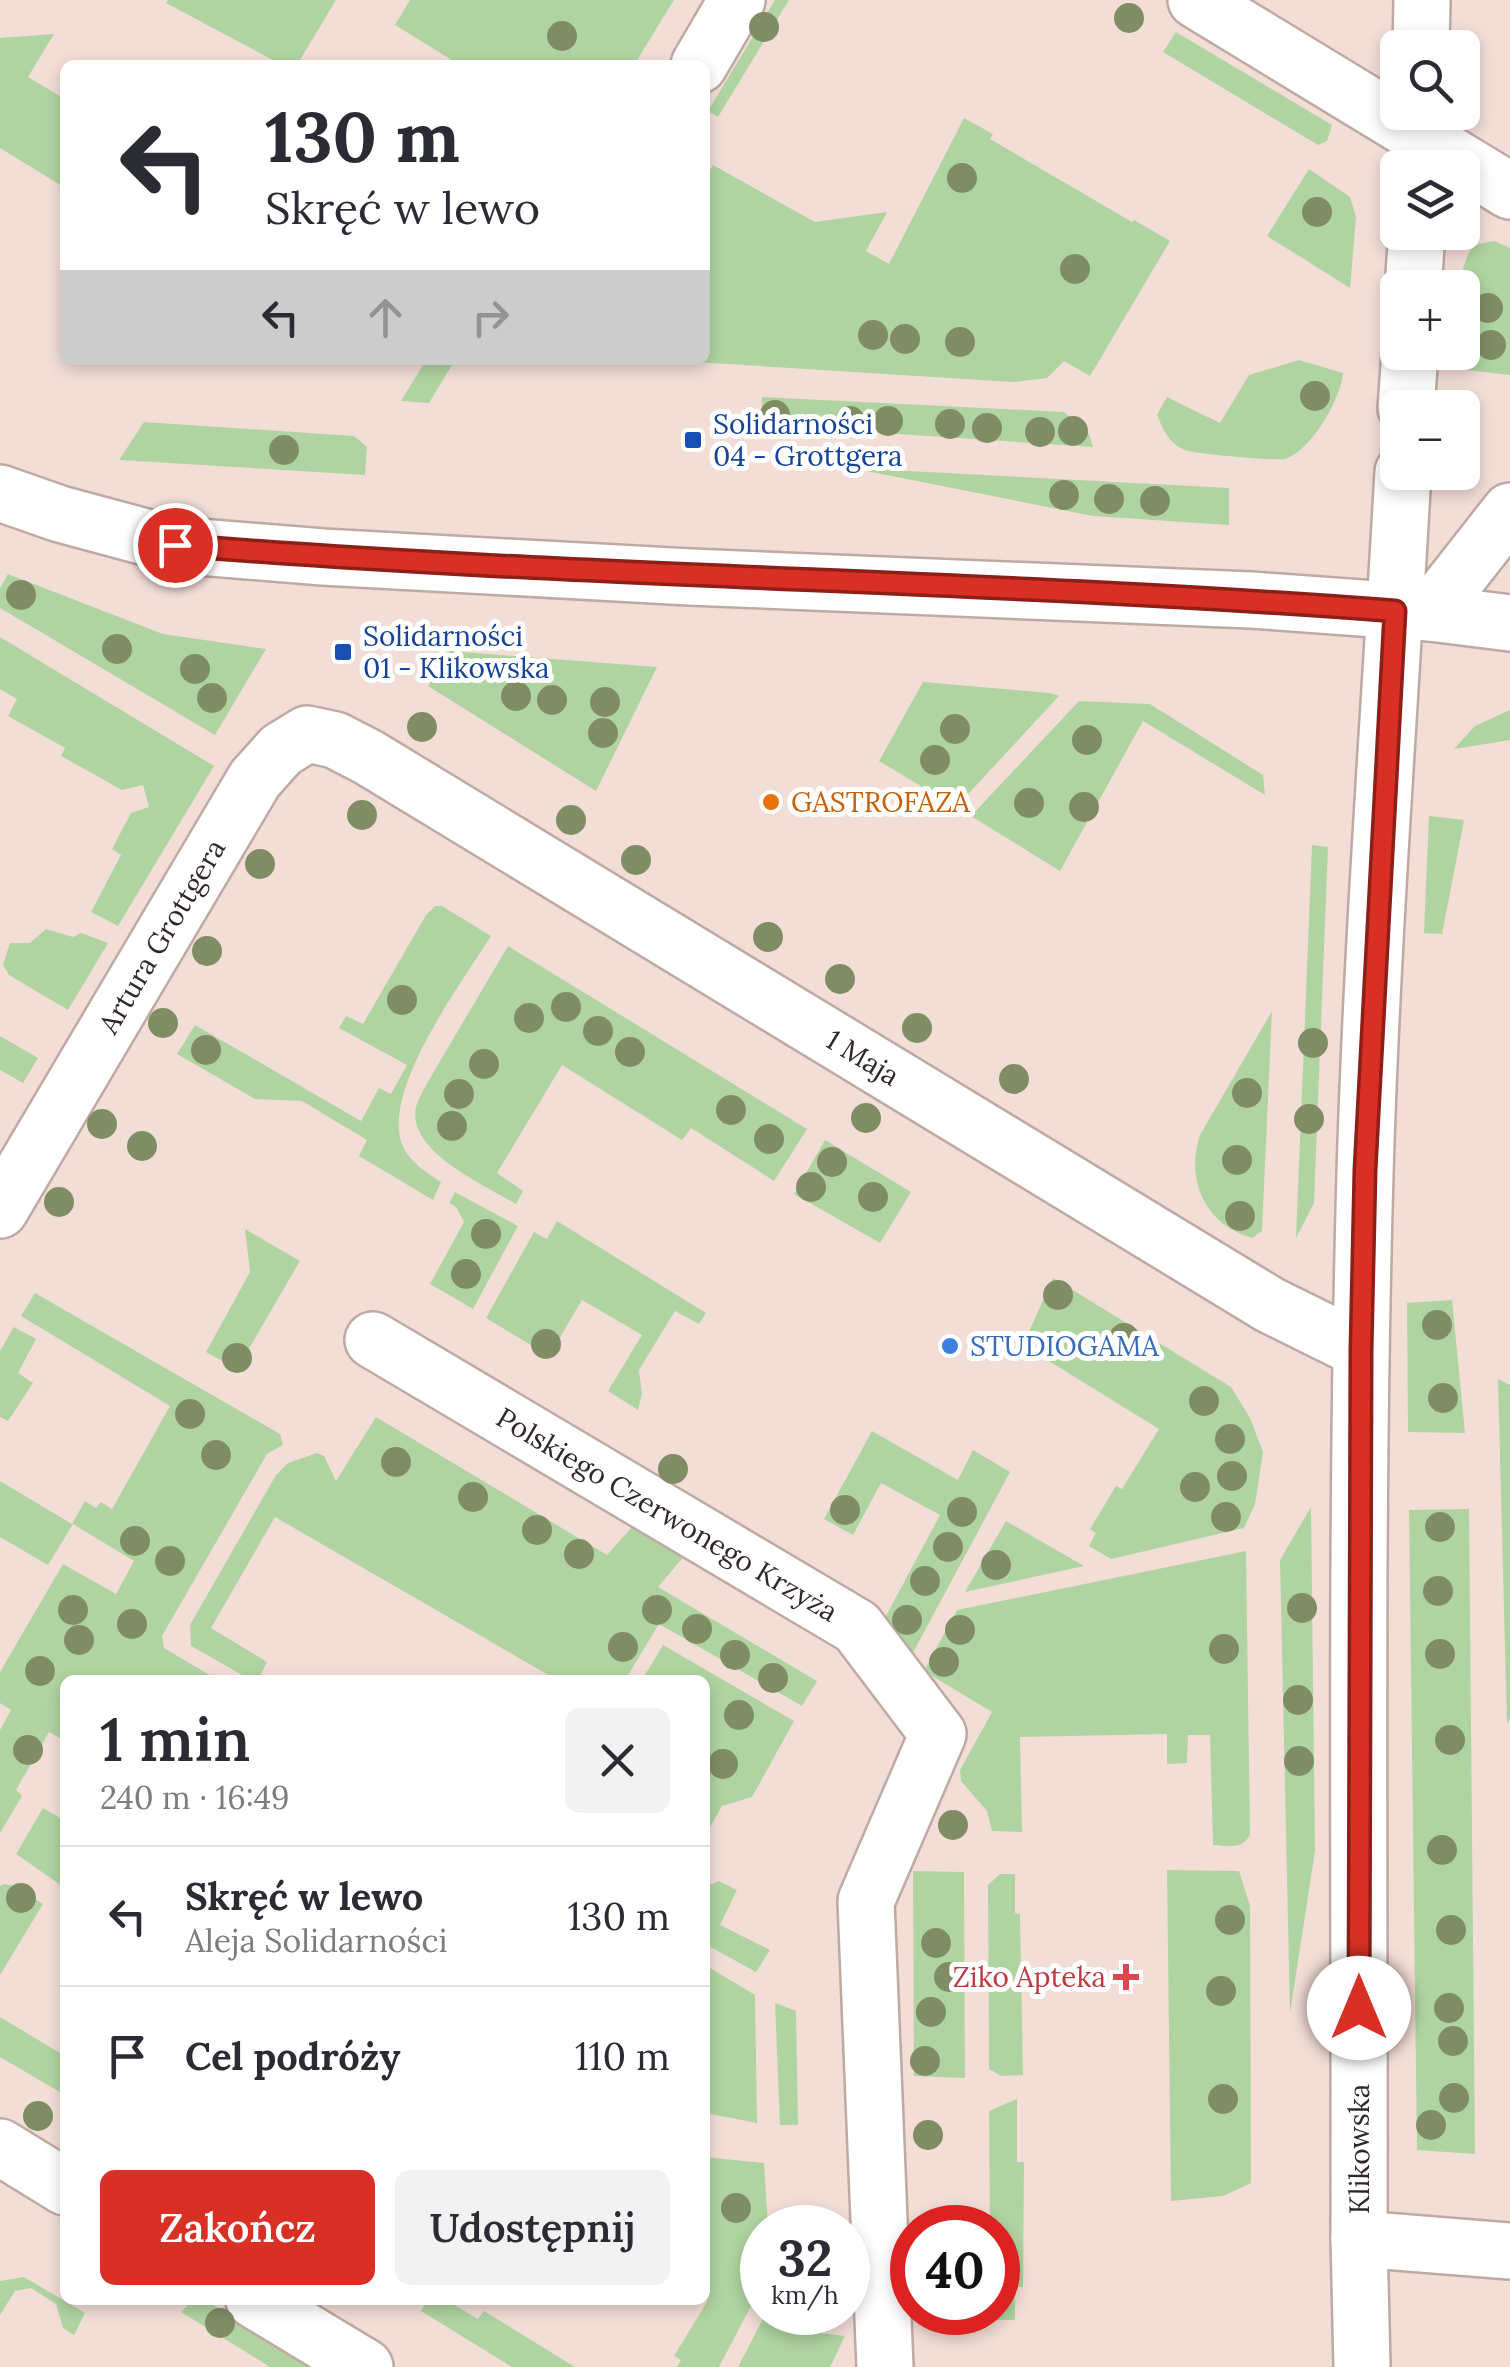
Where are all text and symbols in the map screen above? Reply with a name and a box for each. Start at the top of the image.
map controls [1380,30,1480,490]
button: search [1380,30,1480,130]
text: 130 m [265,92,460,181]
icon: left [100,100,230,230]
button: layers [1380,150,1480,250]
text: Skręć w lewo [265,179,540,236]
button: + [1380,270,1480,370]
icon: left [253,290,308,345]
icon: ahead [358,290,413,345]
icon: right [463,290,518,345]
button: − [1380,390,1480,490]
place label: Solidarności 04 - Grottgera [713,406,902,474]
marker: Solidarności 04 - Grottgera [682,429,704,451]
pin [133,503,218,588]
icon: arrive [148,518,203,573]
place label: Solidarności 01 - Klikowska [363,618,549,686]
marker: Solidarności 01 - Klikowska [332,641,354,663]
place label: GASTROFAZA [791,784,970,820]
marker: GASTROFAZA [760,791,782,813]
street label: Artura Grottgera [90,833,233,1041]
street label: 1 Maja [819,1022,906,1094]
place label: STUDIOGAMA [970,1328,1159,1364]
marker: STUDIOGAMA [939,1335,961,1357]
street label: Polskiego Czerwonego Krzyża [490,1399,844,1630]
text: 1 min [100,1701,250,1777]
button: close [565,1708,670,1813]
text: 240 m · 16:49 [100,1777,290,1818]
text: Skręć w lewo [185,1872,423,1920]
icon: left [100,1889,155,1944]
text: 130 m [567,1892,670,1940]
text: Aleja Solidarności [185,1920,447,1961]
position arrow [1307,1956,1411,2060]
place label: Ziko Apteka [953,1959,1106,1995]
marker: Ziko Apteka [1115,1966,1137,1988]
icon: arrive [100,2029,155,2084]
text: Cel podróży [185,2032,400,2080]
text: 110 m [575,2032,670,2080]
street label: Klikowska [1341,2084,1377,2214]
button: Zakończ [100,2170,375,2285]
button: Udostępnij [395,2170,670,2285]
speed limit sign: 40 [890,2205,1020,2335]
text: 32 [778,2226,832,2290]
text: km/h [771,2279,839,2311]

